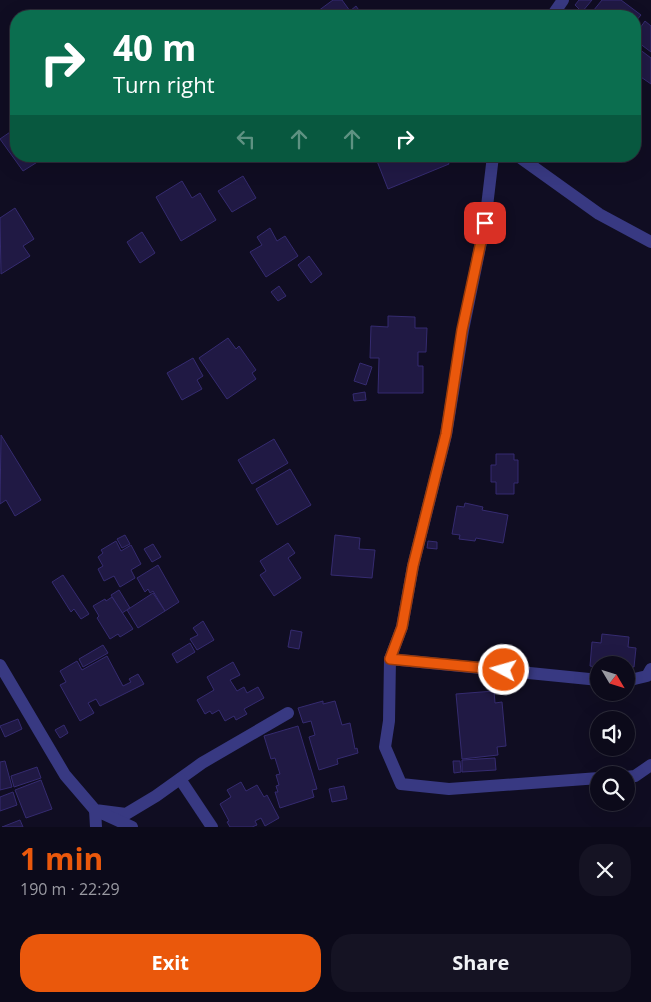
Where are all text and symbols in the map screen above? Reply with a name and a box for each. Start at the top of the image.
text: 40 m [113,24,196,71]
icon: right [30,30,95,95]
text: Turn right [113,69,215,99]
icon: left [232,125,260,153]
icon: ahead [285,125,313,153]
icon: ahead [338,125,366,153]
icon: right [391,125,419,153]
pin [464,202,506,244]
icon: arrive [471,209,499,237]
position arrow [477,643,529,695]
north arrow [590,656,635,701]
map controls [590,656,635,811]
button: sound [590,711,635,756]
button: search [590,766,635,811]
text: 1 min [20,838,103,879]
button: close [579,844,631,896]
text: 190 m · 22:29 [20,878,120,900]
button: Exit [20,934,321,992]
button: Share [331,934,631,992]

